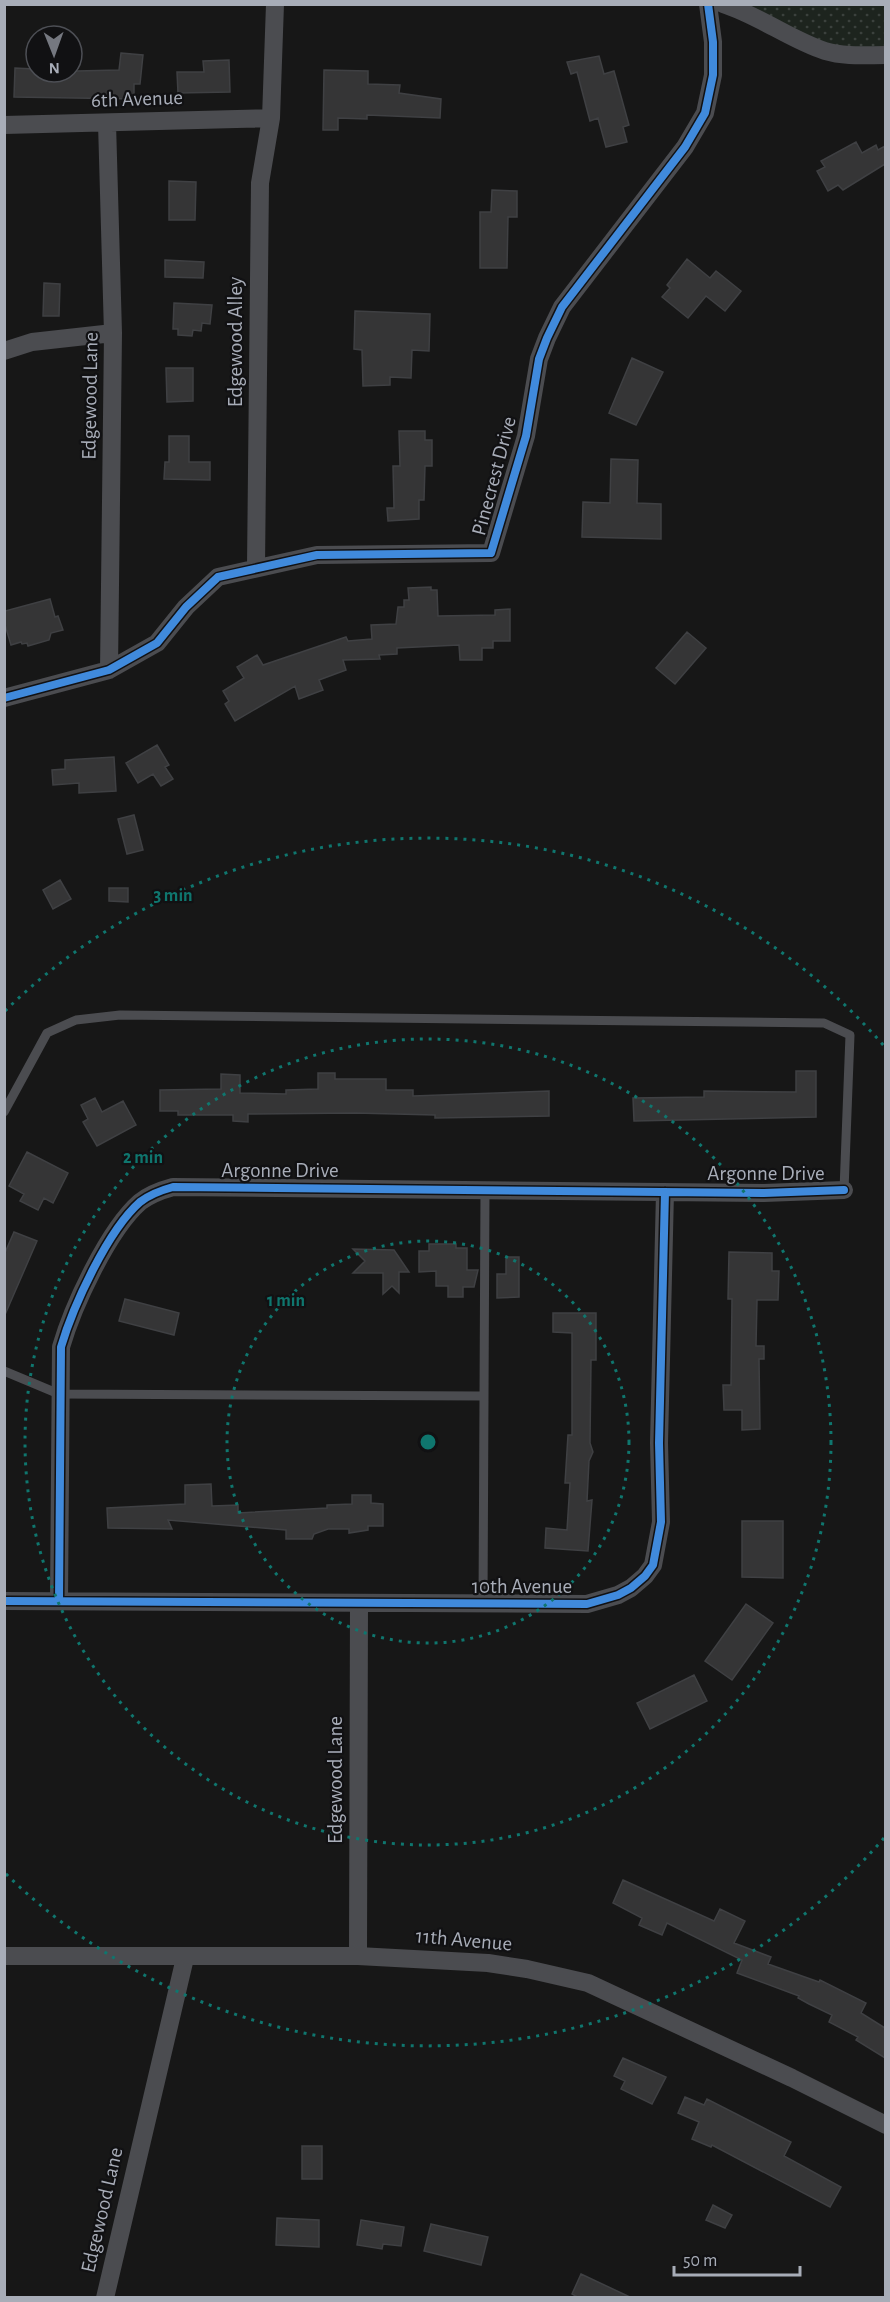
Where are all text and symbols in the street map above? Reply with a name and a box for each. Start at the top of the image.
north arrow [24,24,84,84]
text: N [49,60,60,76]
street label: 6th Avenue [91,87,183,111]
street label: Edgewood Alley [225,277,246,407]
street label: Edgewood Lane [78,332,102,460]
street label: Pinecrest Drive [468,414,520,538]
text: 3 min [153,887,193,905]
text: 2 min [123,1149,163,1167]
street label: Argonne Drive [221,1160,339,1181]
street label: Argonne Drive [707,1163,825,1184]
text: 1 min [267,1292,305,1310]
centre of rings [418,1432,438,1452]
street label: 10th Avenue [472,1576,572,1597]
street label: Edgewood Lane [325,1716,346,1844]
street label: 11th Avenue [415,1925,513,1955]
street label: Edgewood Lane [77,2145,127,2275]
scale bar [674,2239,800,2277]
text: 50 m [683,2252,717,2270]

